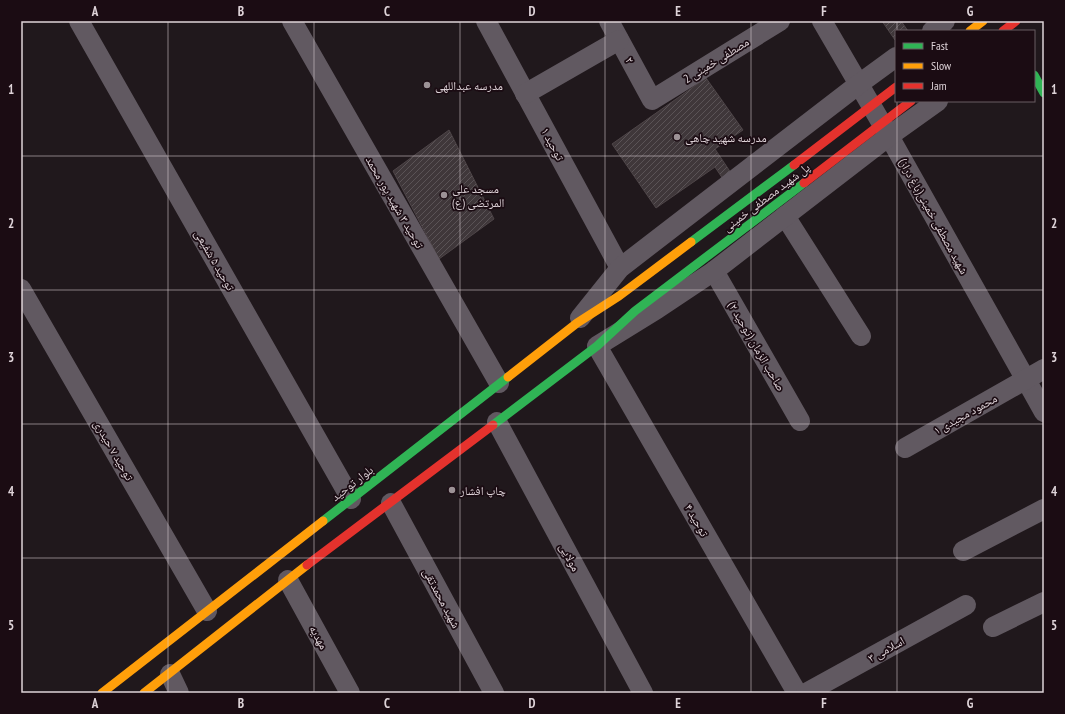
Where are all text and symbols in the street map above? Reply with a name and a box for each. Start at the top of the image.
text: A [91,3,99,20]
text: B [238,3,244,20]
text: C [384,3,390,20]
text: D [529,3,536,20]
text: E [675,3,681,20]
text: F [821,3,827,20]
text: G [967,3,974,20]
legend [895,30,1035,102]
street label: مصطفی خمینی 2 [680,34,752,86]
text: Fast [931,38,949,53]
street label: ۲ [622,54,638,66]
text: Slow [931,58,952,73]
place label: مدرسه عبداللهی [435,78,503,93]
text: Jam [930,78,947,93]
marker: مدرسه عبداللهی [422,80,432,90]
text: 1 [8,81,14,98]
text: 1 [1051,81,1057,98]
street label: توحید ۱ [538,125,568,164]
place label: مدرسه شهید چاهی [685,130,767,145]
marker: مدرسه شهید چاهی [672,132,682,142]
street label: توحید ۳ شهيد پور محمد [362,153,428,251]
street label: شهید مصطفی خمینی(باغ دراز) [895,155,972,277]
street label: پل شهید مصطفی خمینی [719,159,813,235]
place label: مسجد علی المرتضی (ع) [452,181,504,211]
marker: مسجد علی المرتضی (ع) [439,190,449,200]
text: 2 [8,215,14,232]
text: 2 [1051,215,1057,232]
street label: توحید ۵ شفیعی [191,227,239,294]
street label: صاحب الزمان (توحید ۲) [725,298,789,394]
text: 3 [8,349,14,366]
text: 3 [1051,349,1057,366]
street label: ۱ محمود مجیدی [931,390,1000,438]
street label: توحید ۷ حیدری [90,417,138,484]
street label: بلوار توحید [328,462,376,504]
text: 4 [8,483,15,500]
place label: چاپ افشار [459,483,506,498]
text: 4 [1051,483,1058,500]
marker: چاپ افشار [447,485,457,495]
street label: توحید ۴ [682,501,713,540]
street label: مولایی [556,540,584,574]
street label: شهید محمدتقی [420,565,464,631]
text: 5 [8,617,14,634]
text: 5 [1051,617,1057,634]
street label: مهدیه [306,622,332,652]
street label: ۳ اسلامی [865,633,907,665]
text: A [91,695,99,712]
text: B [238,695,244,712]
text: C [384,695,390,712]
text: D [529,695,536,712]
text: E [675,695,681,712]
text: F [821,695,827,712]
text: G [967,695,974,712]

